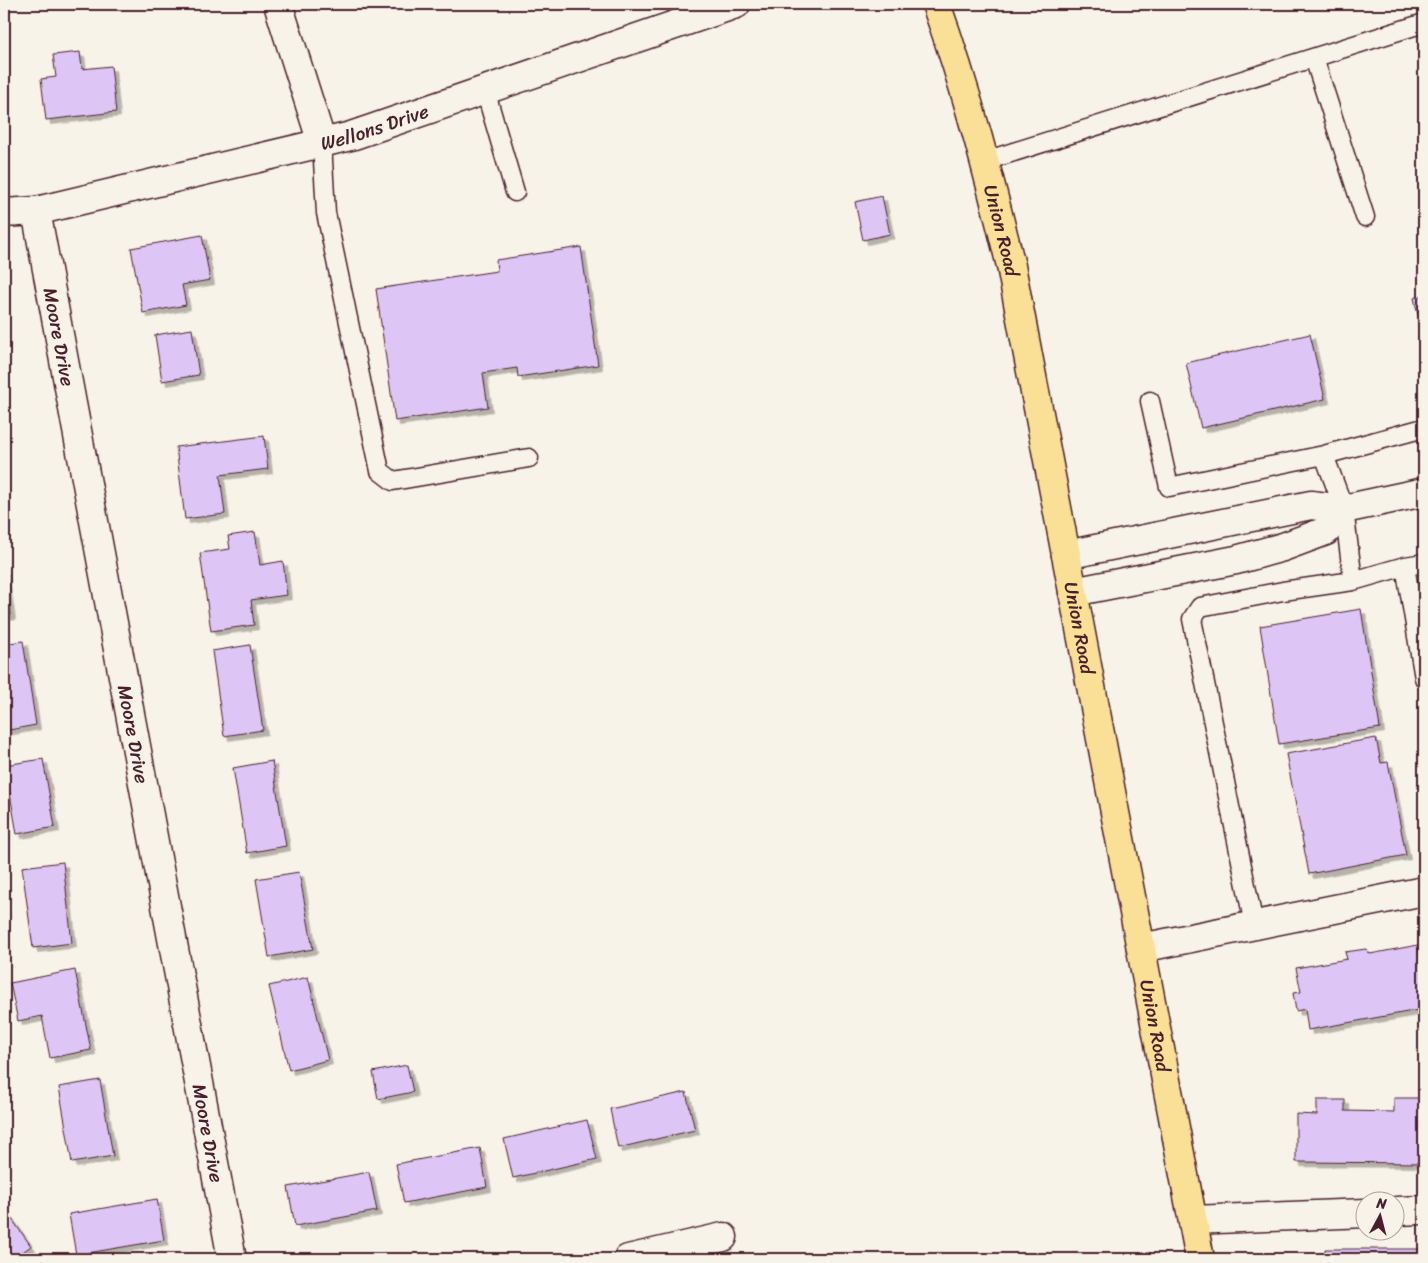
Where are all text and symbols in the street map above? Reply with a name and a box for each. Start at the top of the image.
street label: Wellons Drive [317,94,433,159]
street label: Union Road [975,181,1029,281]
street label: Moore Drive [34,285,85,389]
street label: Union Road [1055,579,1105,679]
street label: Moore Drive [108,682,159,786]
street label: Union Road [1131,977,1181,1077]
street label: Moore Drive [183,1081,234,1185]
north arrow [1356,1190,1406,1240]
text: N [1374,1190,1388,1217]

